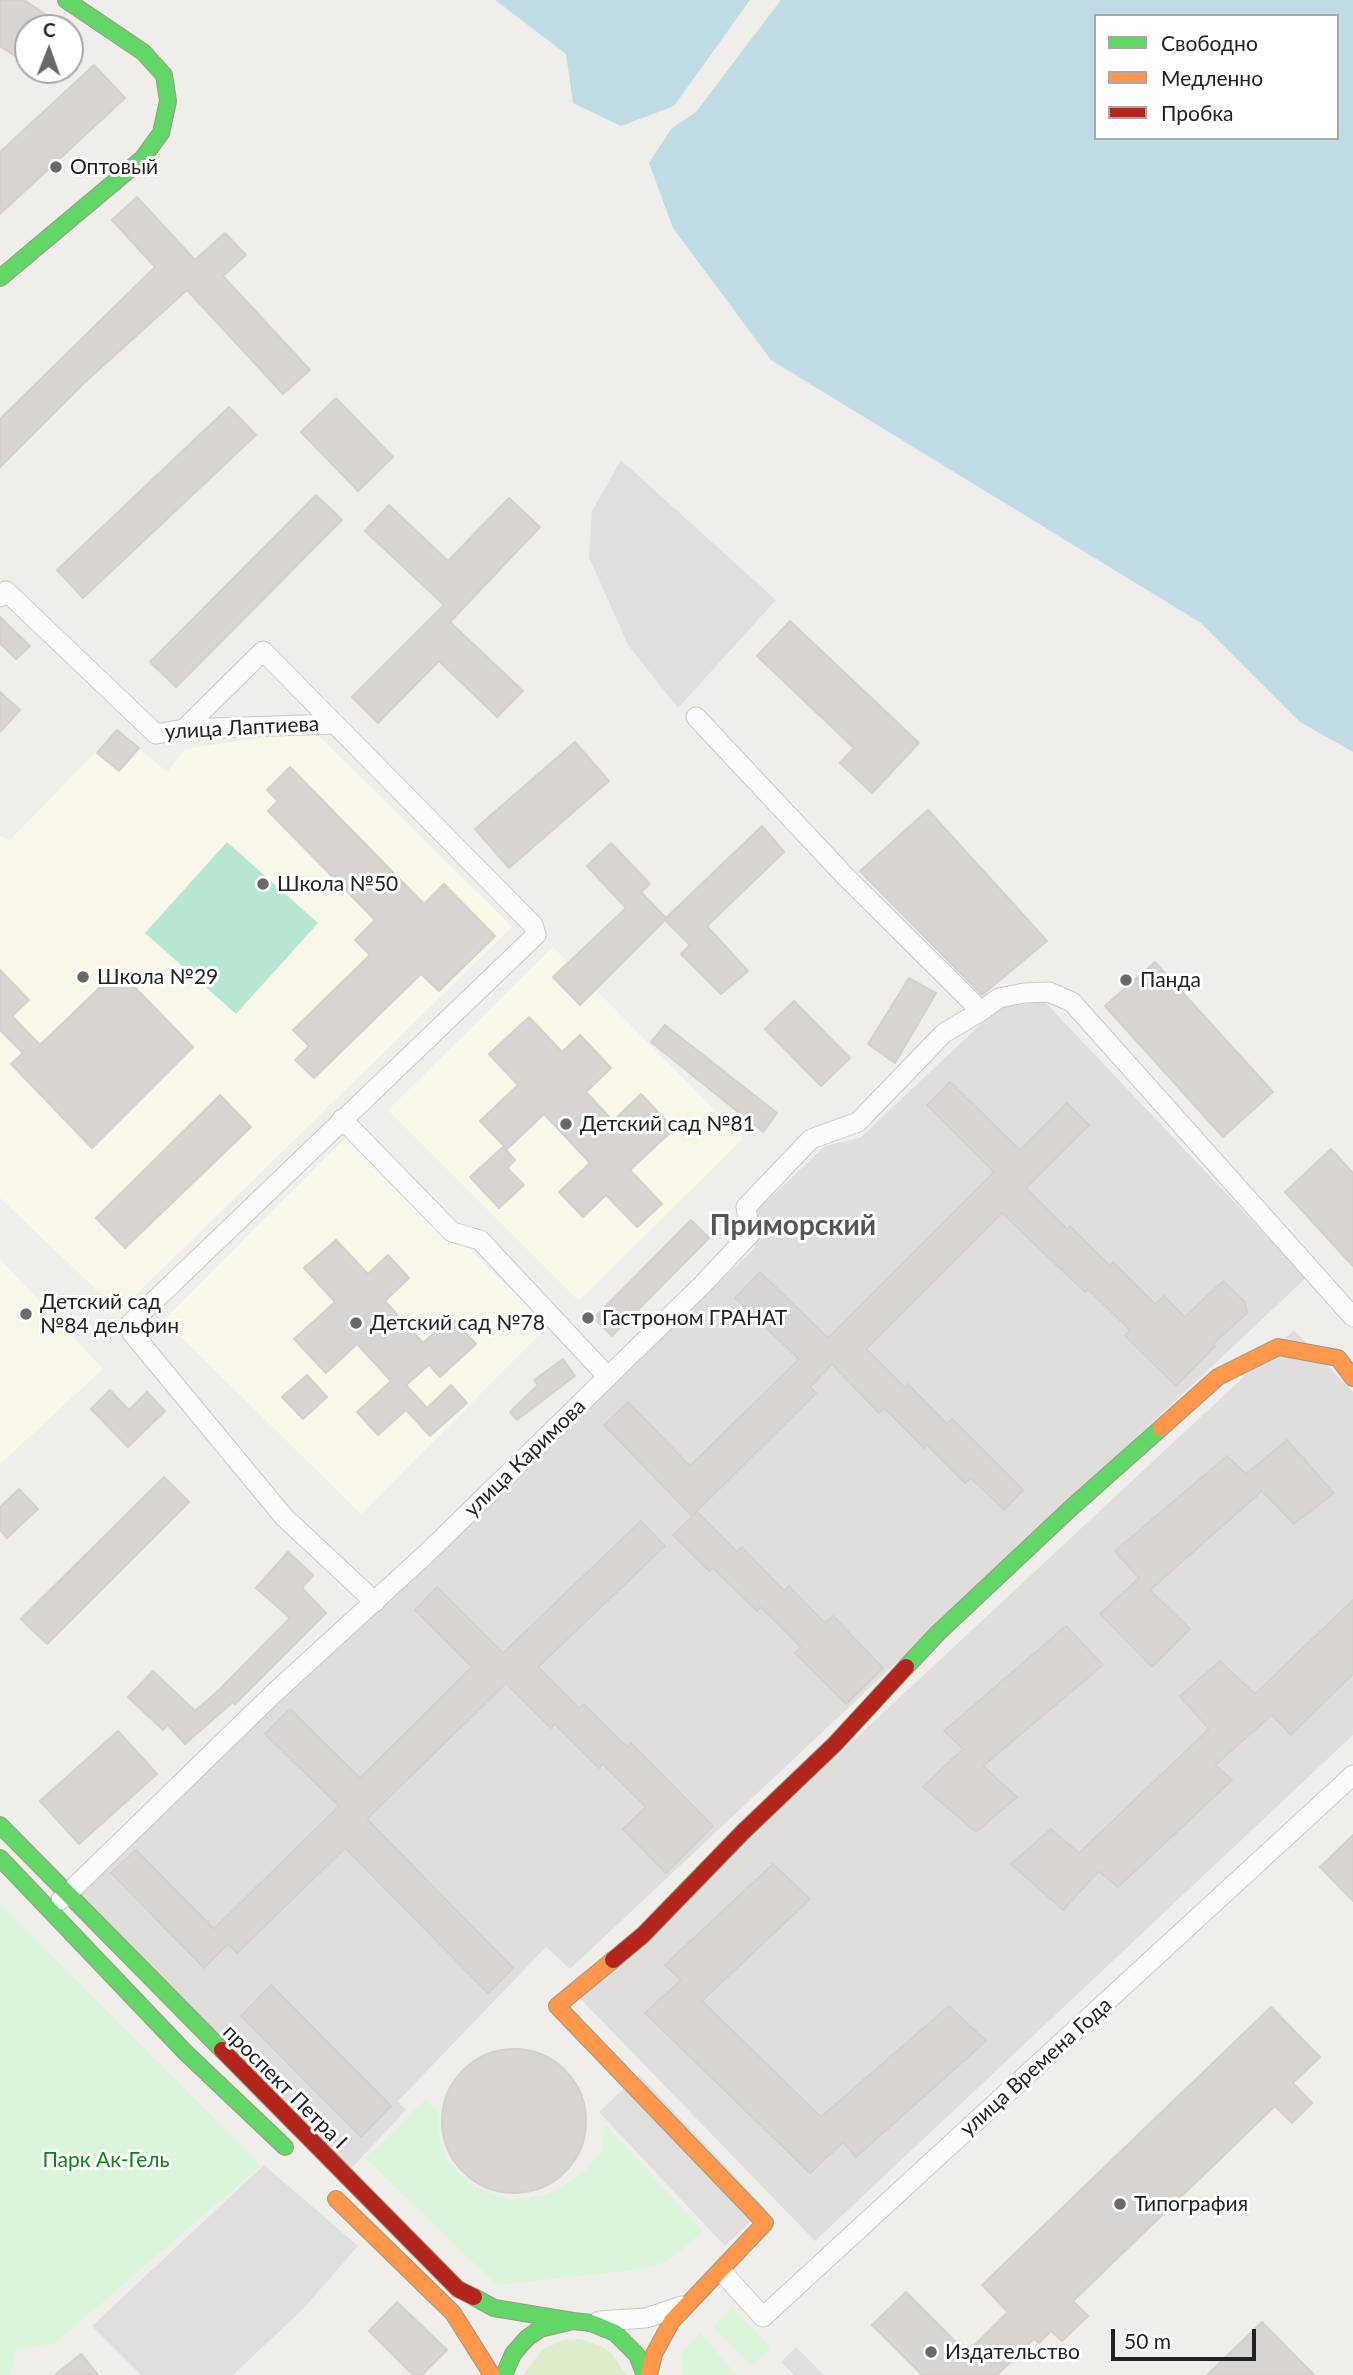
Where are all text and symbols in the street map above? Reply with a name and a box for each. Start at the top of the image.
north arrow [14,14,84,84]
legend [1094,14,1339,140]
text: С [43,18,56,41]
text: Свободно [1161,30,1258,55]
text: Медленно [1161,65,1263,90]
text: Пробка [1161,100,1234,125]
place label: Оптовый [70,154,158,180]
marker: Оптовый [48,159,64,175]
street label: улица Лаптиева [164,711,320,745]
place label: Школа №50 [277,871,398,897]
marker: Школа №50 [255,876,271,892]
place label: Школа №29 [97,964,218,990]
place label: Панда [1140,967,1201,993]
marker: Школа №29 [75,969,91,985]
marker: Панда [1118,972,1134,988]
place label: Детский сад №81 [580,1111,755,1137]
marker: Детский сад №81 [558,1116,574,1132]
district label: Приморский [710,1209,876,1243]
place label: Детский сад №84 дельфин [40,1289,179,1339]
place label: Гастроном ГРАНАТ [602,1305,787,1331]
marker: Детский сад №84 дельфин [18,1306,34,1322]
place label: Детский сад №78 [370,1310,545,1336]
marker: Гастроном ГРАНАТ [580,1310,596,1326]
marker: Детский сад №78 [348,1315,364,1331]
street label: улица Каримова [459,1394,591,1522]
street label: улица Времена Года [955,1992,1117,2142]
street label: проспект Петра I [218,2020,352,2154]
park label: Парк Ак-Гель [42,2147,170,2173]
place label: Типография [1134,2191,1248,2217]
marker: Типография [1112,2196,1128,2212]
scale bar [1115,2316,1260,2360]
text: 50 m [1124,2328,1171,2353]
place label: Издательство [945,2339,1080,2365]
marker: Издательство [923,2344,939,2360]

